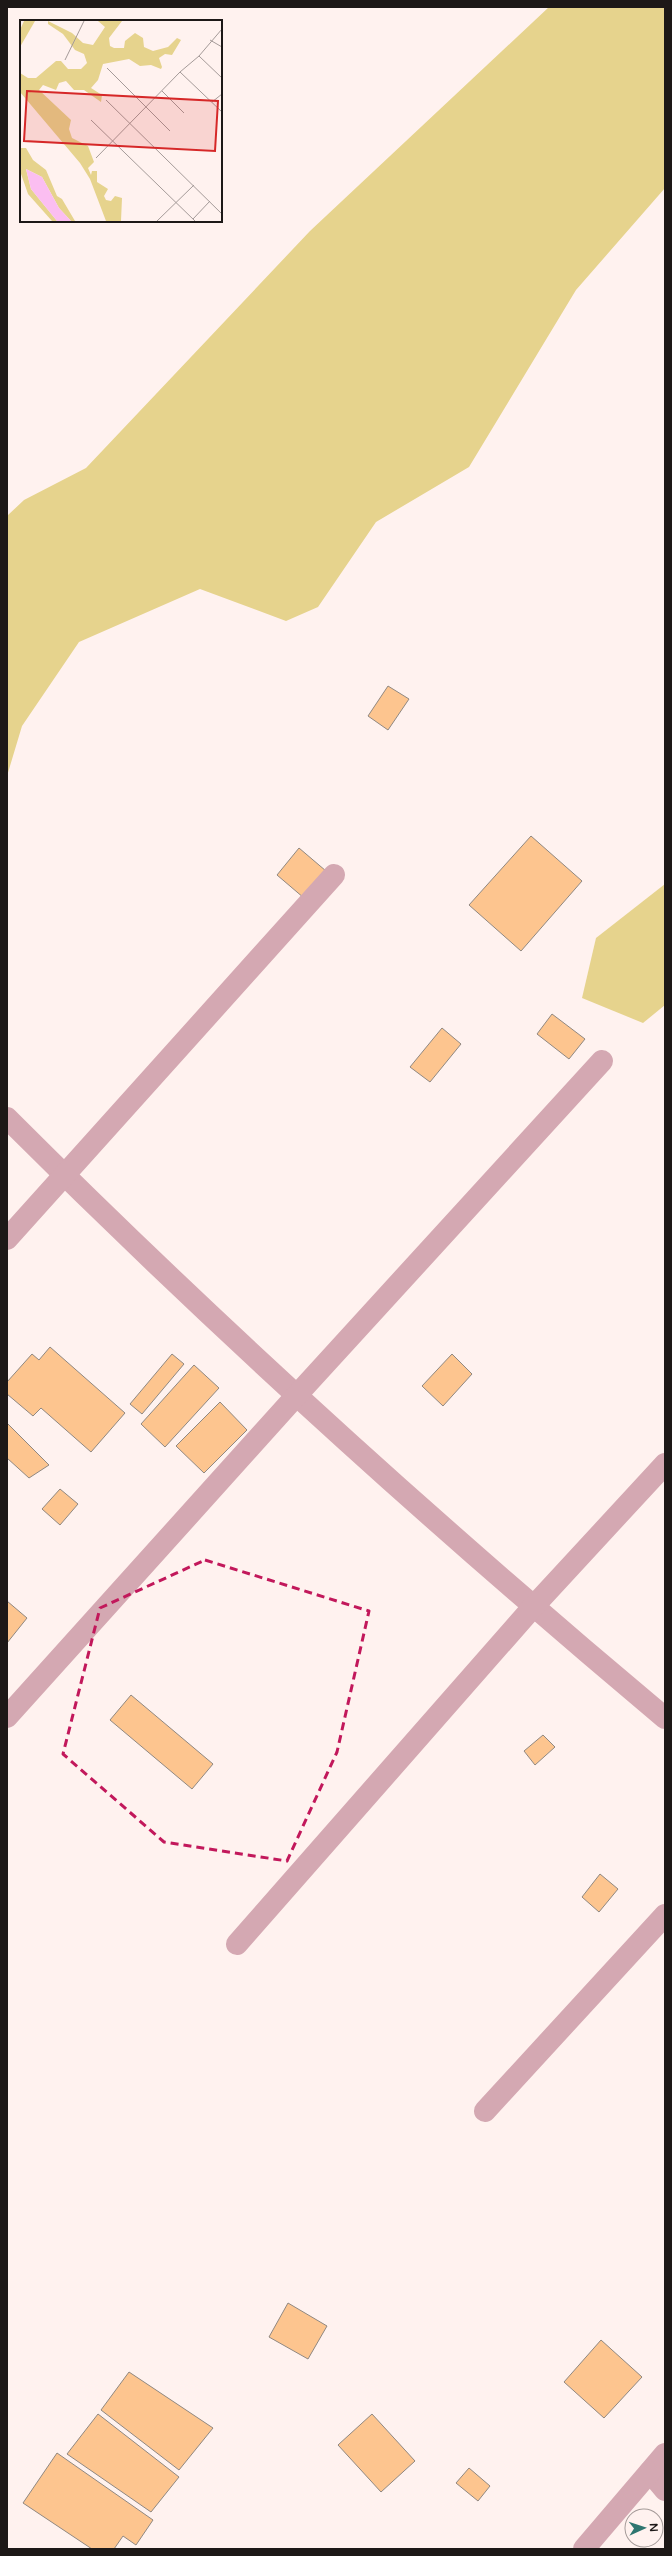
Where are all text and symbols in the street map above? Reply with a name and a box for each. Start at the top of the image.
inset map [20,20,222,222]
north arrow [624,2508,664,2548]
text: N [647,2523,660,2532]

